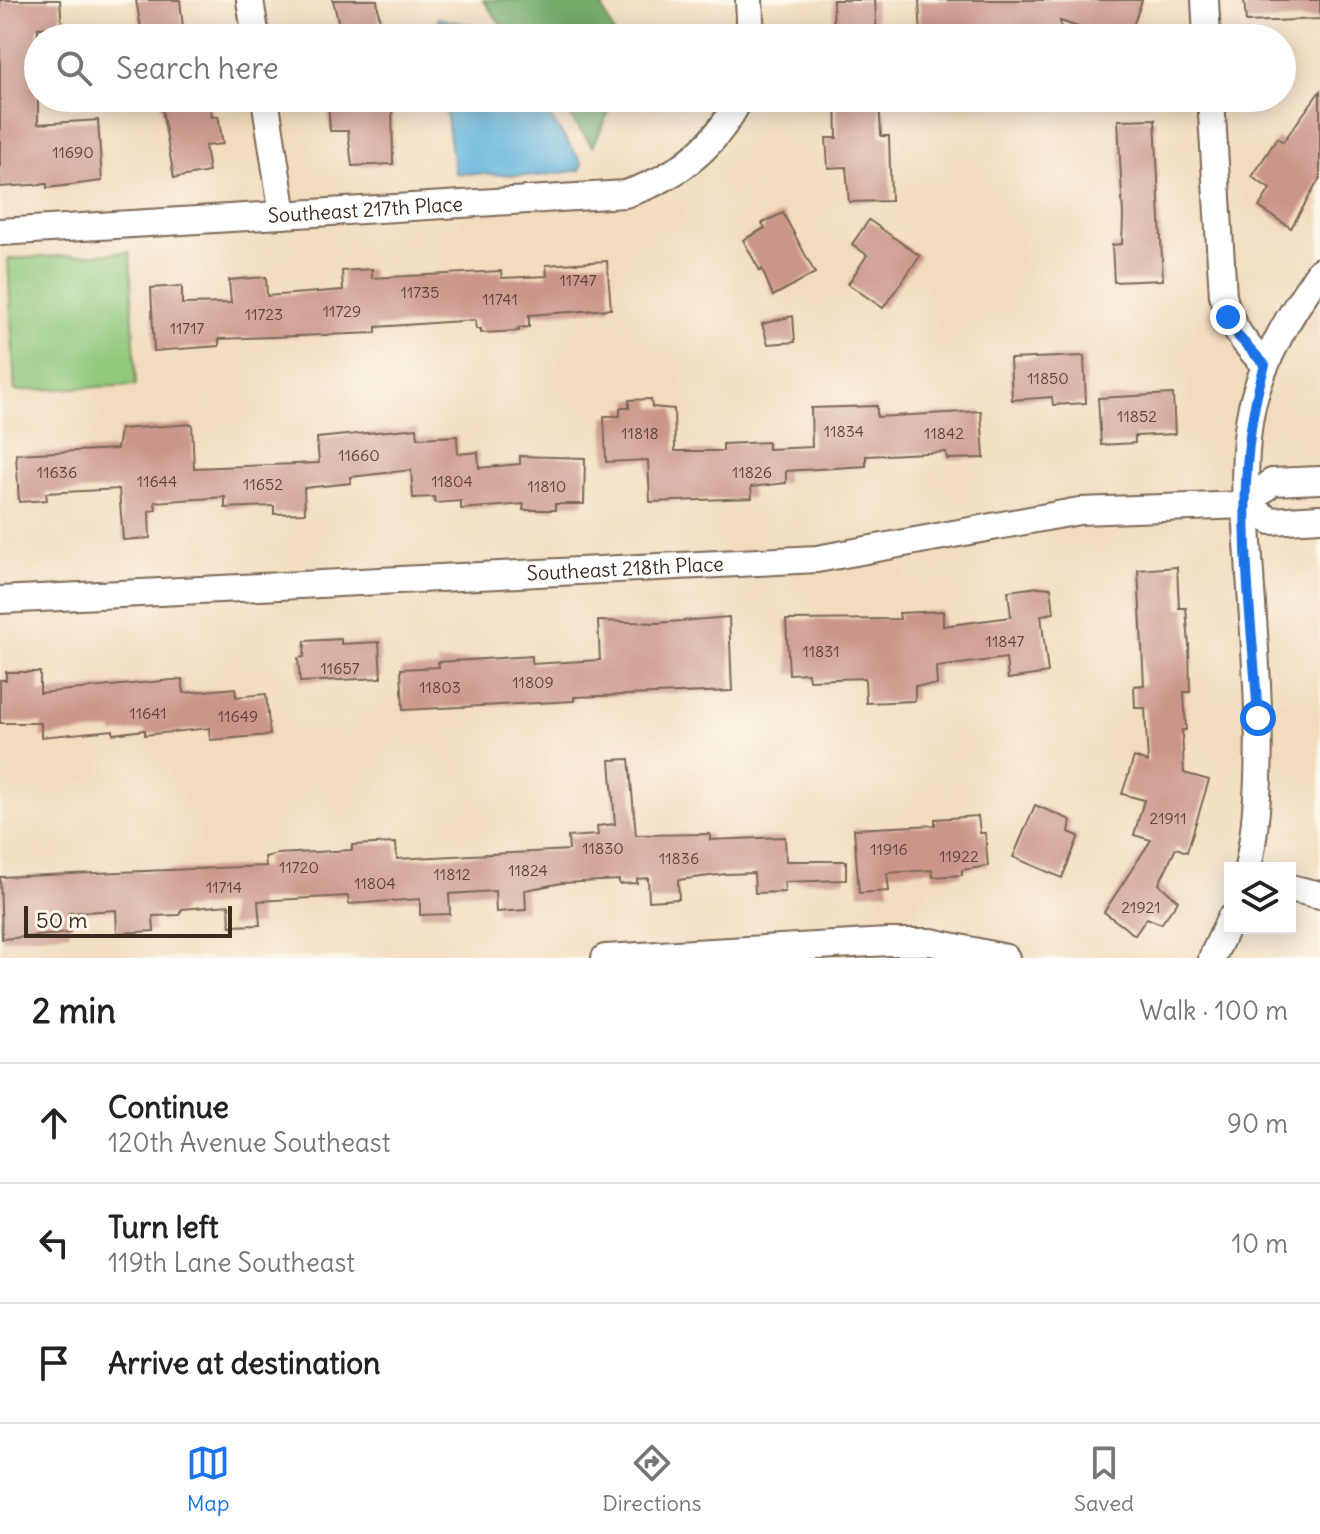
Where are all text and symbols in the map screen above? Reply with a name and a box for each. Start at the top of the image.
search box [24,24,1296,112]
icon: search [52,46,96,90]
text: Search here [116,49,279,87]
house number: 11690 [52,142,94,162]
street label: Southeast 217th Place [267,191,464,228]
house number: 11747 [559,270,597,290]
house number: 11735 [401,282,439,302]
house number: 11741 [482,289,518,309]
route end [1210,299,1246,335]
house number: 11729 [323,301,361,321]
house number: 11723 [245,304,283,324]
house number: 11717 [170,318,205,338]
house number: 11850 [1027,368,1069,388]
house number: 11852 [1117,406,1157,426]
house number: 11834 [824,421,864,441]
house number: 11818 [621,423,659,443]
house number: 11842 [924,423,964,443]
house number: 11660 [338,445,380,465]
house number: 11636 [37,462,77,482]
house number: 11826 [732,462,772,482]
house number: 11644 [137,471,177,491]
house number: 11804 [431,471,473,491]
house number: 11652 [243,474,283,494]
house number: 11810 [528,476,566,496]
street label: Southeast 218th Place [526,551,724,586]
house number: 11847 [986,631,1025,651]
house number: 11831 [802,641,840,661]
house number: 11657 [321,658,360,678]
house number: 11809 [512,672,554,692]
house number: 11803 [419,677,461,697]
route start [1240,700,1276,736]
house number: 11641 [129,703,167,723]
house number: 11649 [218,706,258,726]
house number: 21911 [1149,808,1187,828]
house number: 11830 [582,838,624,858]
house number: 11916 [870,839,908,859]
house number: 11922 [939,846,979,866]
house number: 11836 [659,848,699,868]
house number: 11720 [279,857,319,877]
house number: 11824 [508,860,548,880]
map controls [1224,862,1296,934]
button: layers [1224,862,1296,934]
house number: 11812 [433,864,471,884]
house number: 11804 [354,873,396,893]
house number: 11714 [206,877,242,897]
house number: 21921 [1121,897,1161,917]
scale bar [24,902,232,938]
text: 50 m [36,906,88,934]
text: 2 min [32,989,116,1032]
text: Walk · 100 m [1140,994,1288,1027]
text: Continue [108,1088,229,1126]
icon: ahead [32,1101,76,1145]
text: 90 m [1227,1107,1288,1140]
text: 120th Avenue Southeast [108,1126,390,1159]
text: Turn left [108,1208,219,1246]
icon: left [32,1221,76,1265]
text: 10 m [1232,1227,1288,1260]
text: 119th Lane Southeast [108,1246,355,1279]
icon: arrive [32,1341,76,1385]
text: Arrive at destination [108,1344,380,1382]
tab: Map [186,1441,230,1517]
tab: Directions [602,1441,702,1517]
tab: Saved [1074,1441,1134,1517]

